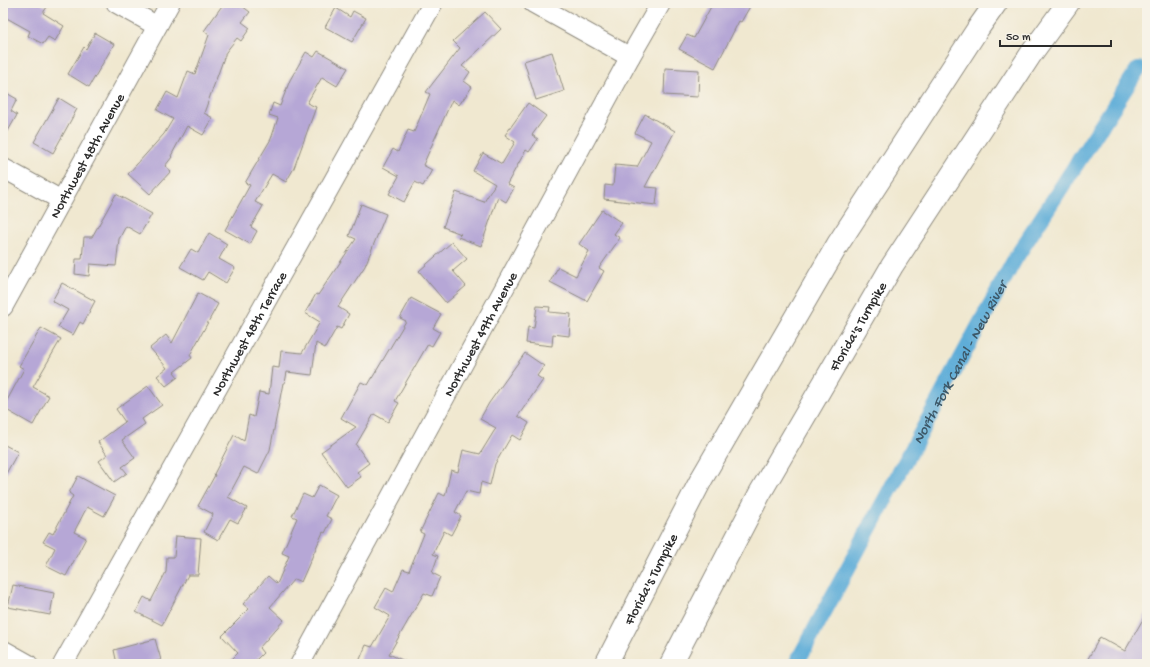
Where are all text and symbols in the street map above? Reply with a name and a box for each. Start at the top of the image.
scale bar [1000,22,1111,48]
text: 50 m [1006,31,1031,45]
street label: Northwest 48th Avenue [47,90,130,222]
street label: Northwest 48th Terrace [209,269,292,400]
street label: Northwest 49th Avenue [441,269,523,400]
water label: North Fork Canal - New River [910,276,1013,448]
street label: Florida's Turnpike [826,279,892,376]
street label: Florida's Turnpike [621,531,683,629]

